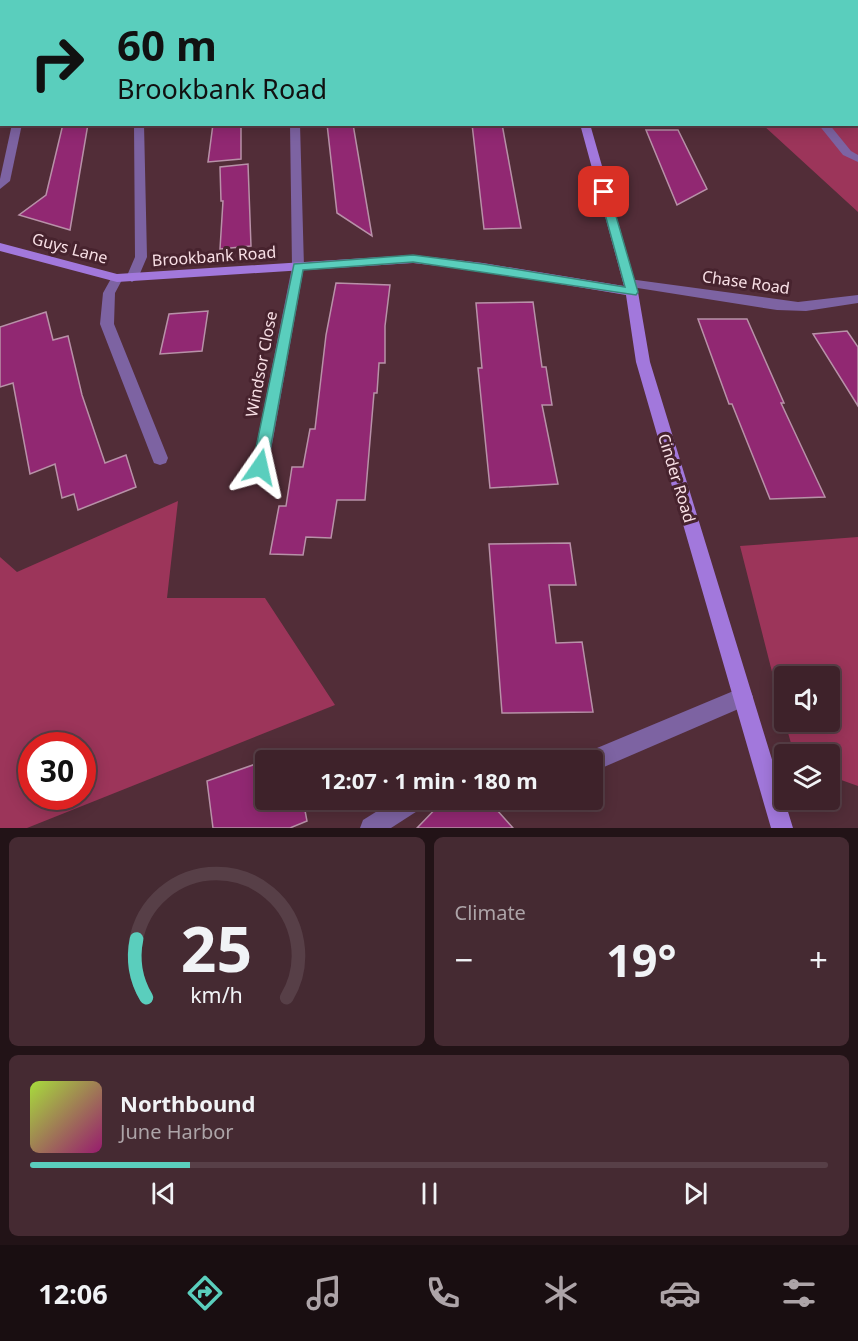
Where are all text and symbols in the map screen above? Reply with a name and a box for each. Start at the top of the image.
text: 60 m [117,16,217,73]
icon: right [18,24,96,102]
text: Brookbank Road [117,70,327,107]
pin [578,166,629,217]
icon: arrive [587,175,620,208]
street label: Guys Lane [30,227,110,269]
street label: Brookbank Road [151,241,277,271]
street label: Chase Road [701,265,791,299]
street label: Windsor Close [240,309,282,419]
street label: Cinder Road [653,431,701,525]
position arrow [228,435,292,499]
map controls [774,666,840,810]
button: sound [774,666,840,732]
speed limit sign: 30 [18,732,96,810]
button: layers [774,744,840,810]
text: 12:07 · 1 min · 180 m [320,765,538,795]
text: Climate [455,899,526,926]
text: 25 [181,905,252,990]
text: 19° [606,929,677,990]
text: − [455,937,473,982]
text: + [809,937,828,982]
text: km/h [190,981,243,1010]
text: Northbound [120,1088,255,1118]
text: June Harbor [120,1118,234,1145]
icon: previous [147,1177,180,1210]
icon: pause [413,1177,446,1210]
icon: next [679,1177,712,1210]
icon: directions [184,1272,226,1314]
icon: music [303,1272,345,1314]
icon: phone [422,1272,464,1314]
icon: climate [540,1272,582,1314]
icon: car [659,1272,701,1314]
icon: filters [778,1272,820,1314]
text: 12:06 [38,1275,108,1312]

